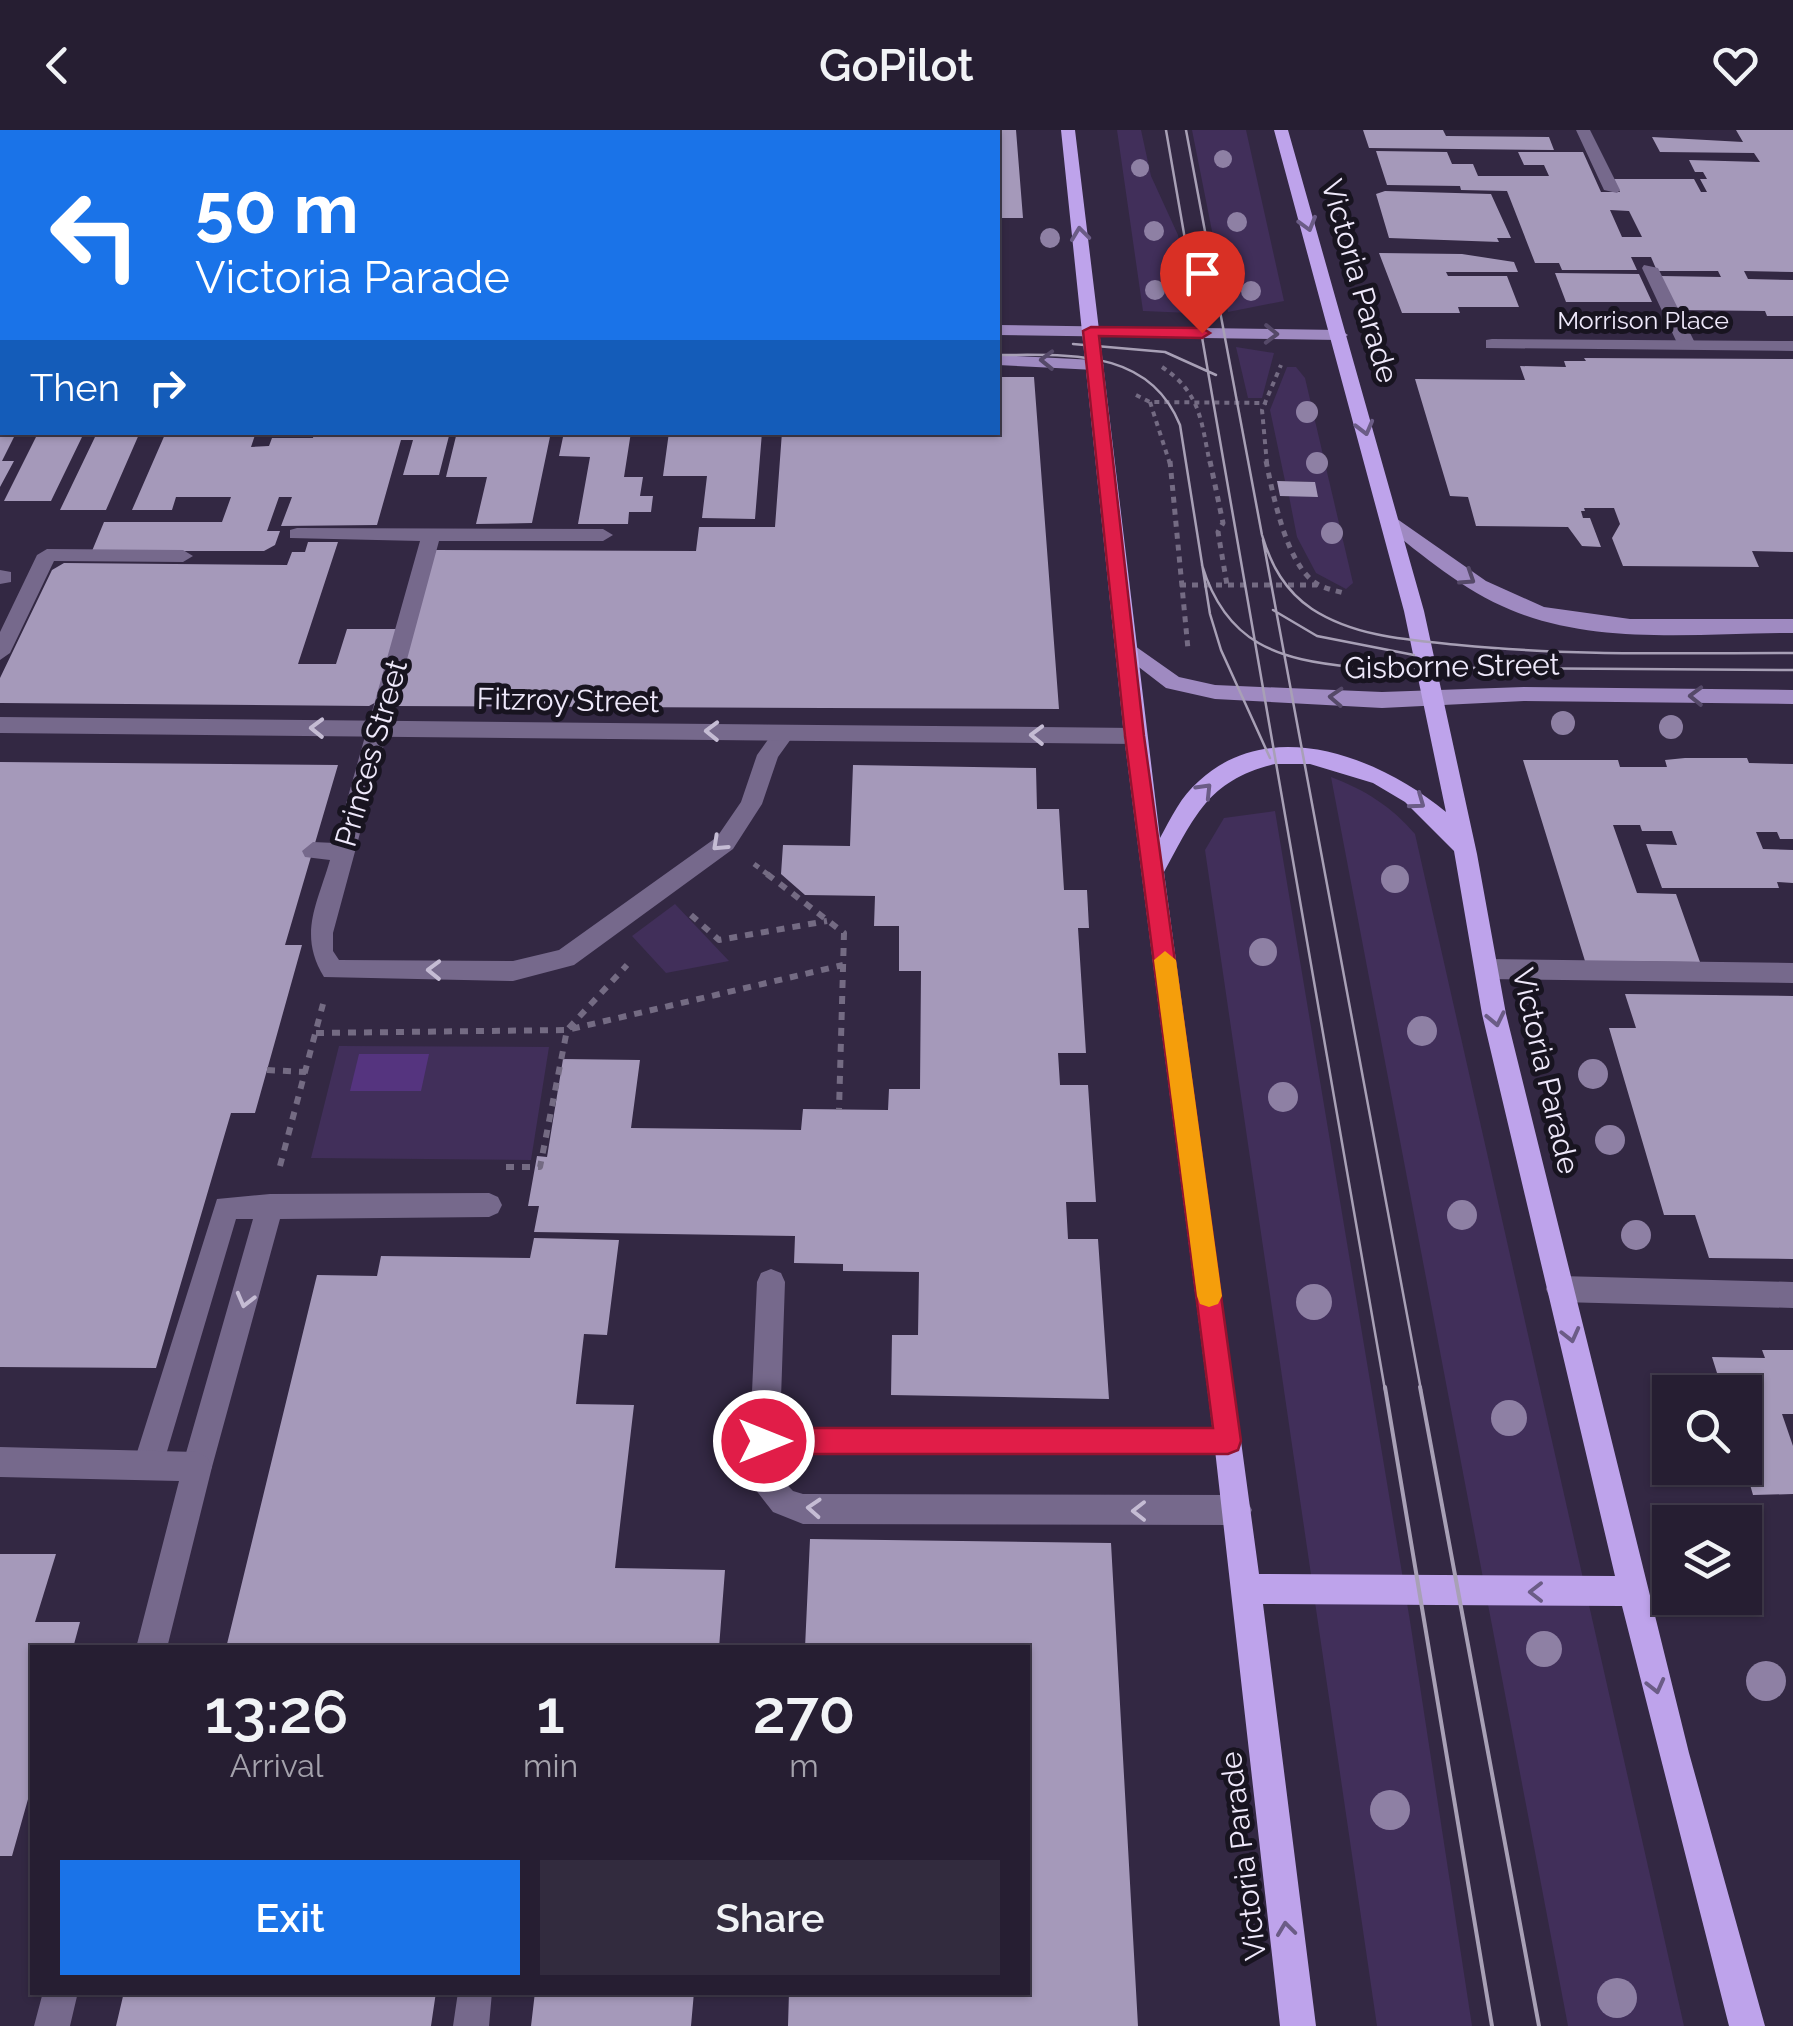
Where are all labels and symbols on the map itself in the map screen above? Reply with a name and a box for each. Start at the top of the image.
street label: Victoria Parade [1314,175,1406,387]
one-way arrow [1296,215,1317,232]
one-way arrow [1070,226,1091,242]
pin [1160,231,1245,334]
street label: Morrison Place [1557,305,1729,335]
one-way arrow [1264,323,1280,345]
one-way arrow [1038,350,1054,371]
one-way arrow [1353,418,1374,435]
one-way arrow [1457,566,1475,585]
street label: Gisborne Street [1344,647,1560,685]
street label: Princes Street [328,656,414,850]
street label: Fitzroy Street [476,681,660,719]
one-way arrow [1687,685,1702,707]
one-way arrow [1328,687,1344,708]
one-way arrow [309,717,325,738]
one-way arrow [704,721,720,742]
one-way arrow [1029,724,1045,745]
one-way arrow [1193,784,1211,802]
one-way arrow [1407,790,1425,808]
one-way arrow [712,832,731,850]
one-way arrow [425,960,441,981]
street label: Victoria Parade [1505,965,1587,1177]
one-way arrow [1484,1010,1505,1027]
one-way arrow [235,1291,256,1308]
one-way arrow [1559,1326,1580,1343]
position arrow [712,1389,816,1493]
one-way arrow [806,1498,822,1519]
one-way arrow [1131,1500,1146,1522]
one-way arrow [1528,1581,1544,1603]
one-way arrow [1645,1677,1666,1694]
street label: Victoria Parade [1213,1750,1273,1962]
one-way arrow [1277,1921,1298,1938]

